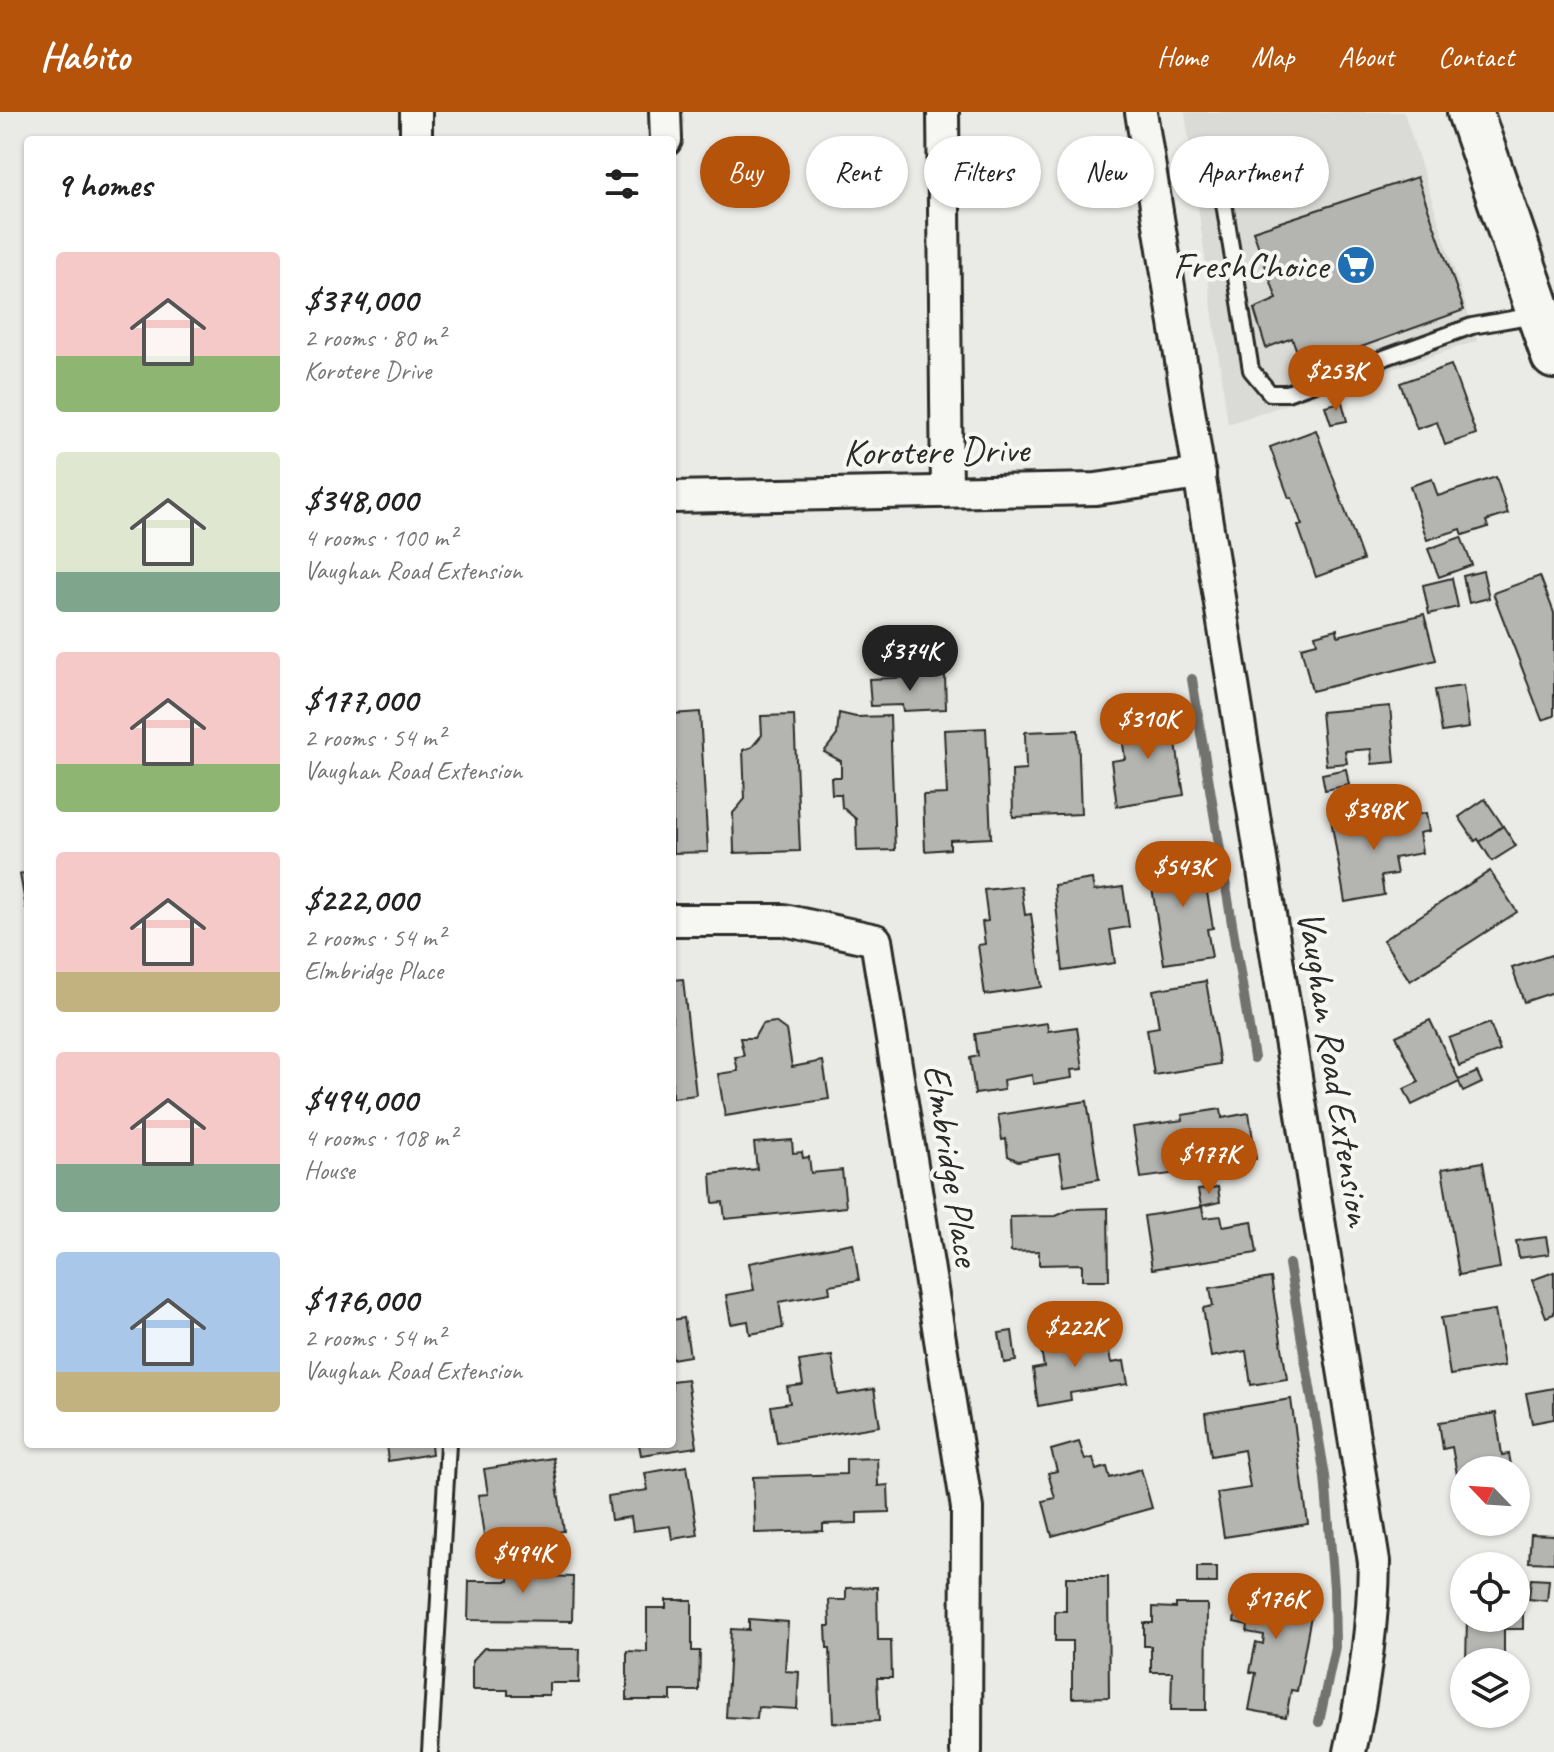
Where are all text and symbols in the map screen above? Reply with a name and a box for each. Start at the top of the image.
text: Habito [40,33,129,80]
text: Home [1157,39,1207,74]
text: Map [1251,39,1294,74]
text: About [1338,39,1394,74]
text: Contact [1438,39,1514,74]
chip: Buy [700,136,790,208]
chip: Rent [806,136,908,208]
chip: Filters [924,136,1041,208]
chip: New [1057,136,1154,208]
chip: Apartment [1170,136,1329,208]
icon: filters [600,162,644,206]
text: 9 homes [56,163,152,206]
place label: FreshChoice [1173,242,1331,289]
supermarket icon: FreshChoice [1335,244,1377,286]
text: $374,000 [304,278,418,321]
icon: home [120,284,216,380]
text: 2 rooms · 80 m² [304,321,445,354]
pin: $253K [1280,345,1392,413]
text: Korotere Drive [304,354,431,387]
text: $253K [1306,354,1366,387]
street label: Korotere Drive [843,426,1032,476]
text: $348,000 [304,478,418,521]
icon: home [120,484,216,580]
text: 4 rooms · 100 m² [304,521,456,554]
text: Vaughan Road Extension [304,554,522,587]
pin: $374K [854,625,966,693]
text: $374K [880,634,940,667]
text: $177,000 [304,678,418,721]
icon: home [120,684,216,780]
pin: $310K [1092,693,1204,761]
text: $310K [1118,702,1178,735]
text: 2 rooms · 54 m² [304,721,445,754]
text: Vaughan Road Extension [304,754,522,787]
pin: $348K [1318,784,1430,852]
text: $348K [1344,793,1404,826]
pin: $543K [1127,841,1239,909]
text: $543K [1153,850,1213,883]
text: $222,000 [304,878,418,921]
icon: home [120,884,216,980]
street label: Vaughan Road Extension [1287,907,1383,1231]
text: 2 rooms · 54 m² [304,921,445,954]
text: Elmbridge Place [304,954,443,987]
street label: Elmbridge Place [913,1061,991,1272]
text: $494,000 [304,1078,417,1121]
icon: home [120,1084,216,1180]
text: 4 rooms · 108 m² [304,1121,456,1154]
pin: $177K [1153,1128,1265,1196]
text: $177K [1179,1137,1239,1170]
text: House [304,1154,355,1187]
text: $176,000 [304,1278,418,1321]
icon: home [120,1284,216,1380]
pin: $222K [1019,1301,1131,1369]
text: $222K [1045,1310,1105,1343]
text: 2 rooms · 54 m² [304,1321,445,1354]
text: Vaughan Road Extension [304,1354,522,1387]
north arrow [1450,1456,1530,1536]
map controls [1450,1456,1530,1728]
pin: $494K [467,1527,579,1595]
text: $494K [493,1536,553,1569]
button: locate [1450,1552,1530,1632]
pin: $176K [1220,1573,1332,1641]
text: $176K [1246,1582,1306,1615]
button: layers [1450,1648,1530,1728]

